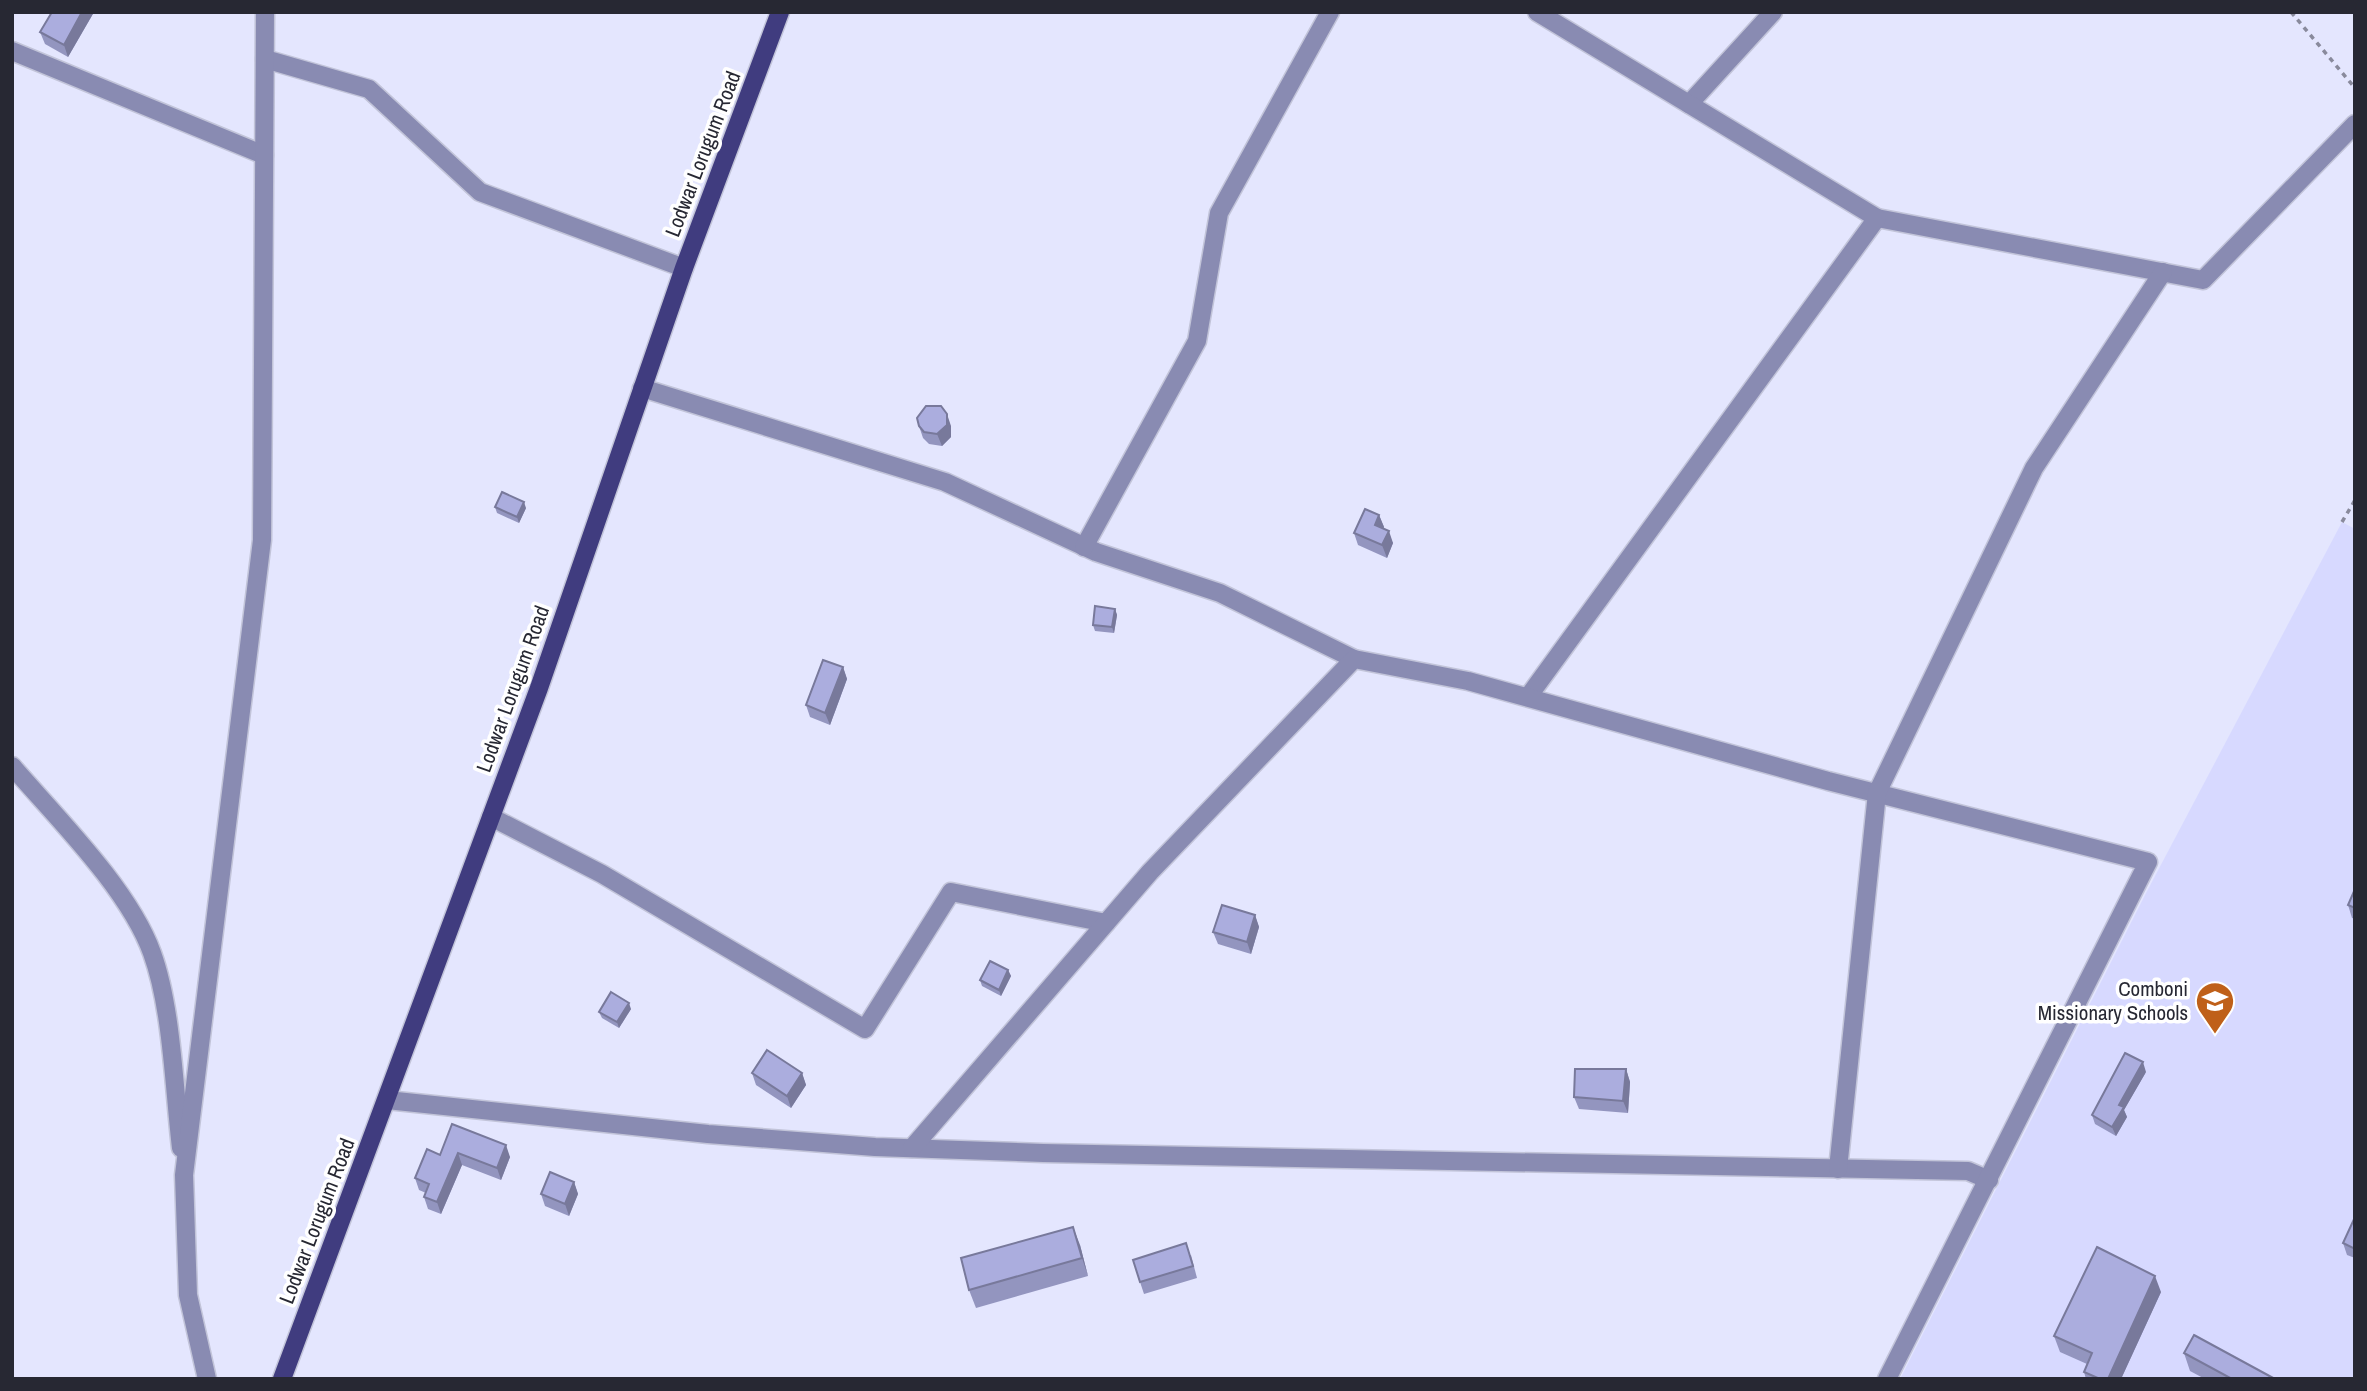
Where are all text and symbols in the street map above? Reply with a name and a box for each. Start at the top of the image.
street label: Lodwar Lorugum Road [658,67,747,241]
street label: Lodwar Lorugum Road [469,602,556,776]
place label: Comboni Missionary Schools [2038,974,2188,1027]
school or university icon: Comboni Missionary Schools [2194,980,2236,1035]
street label: Lodwar Lorugum Road [272,1134,361,1308]

